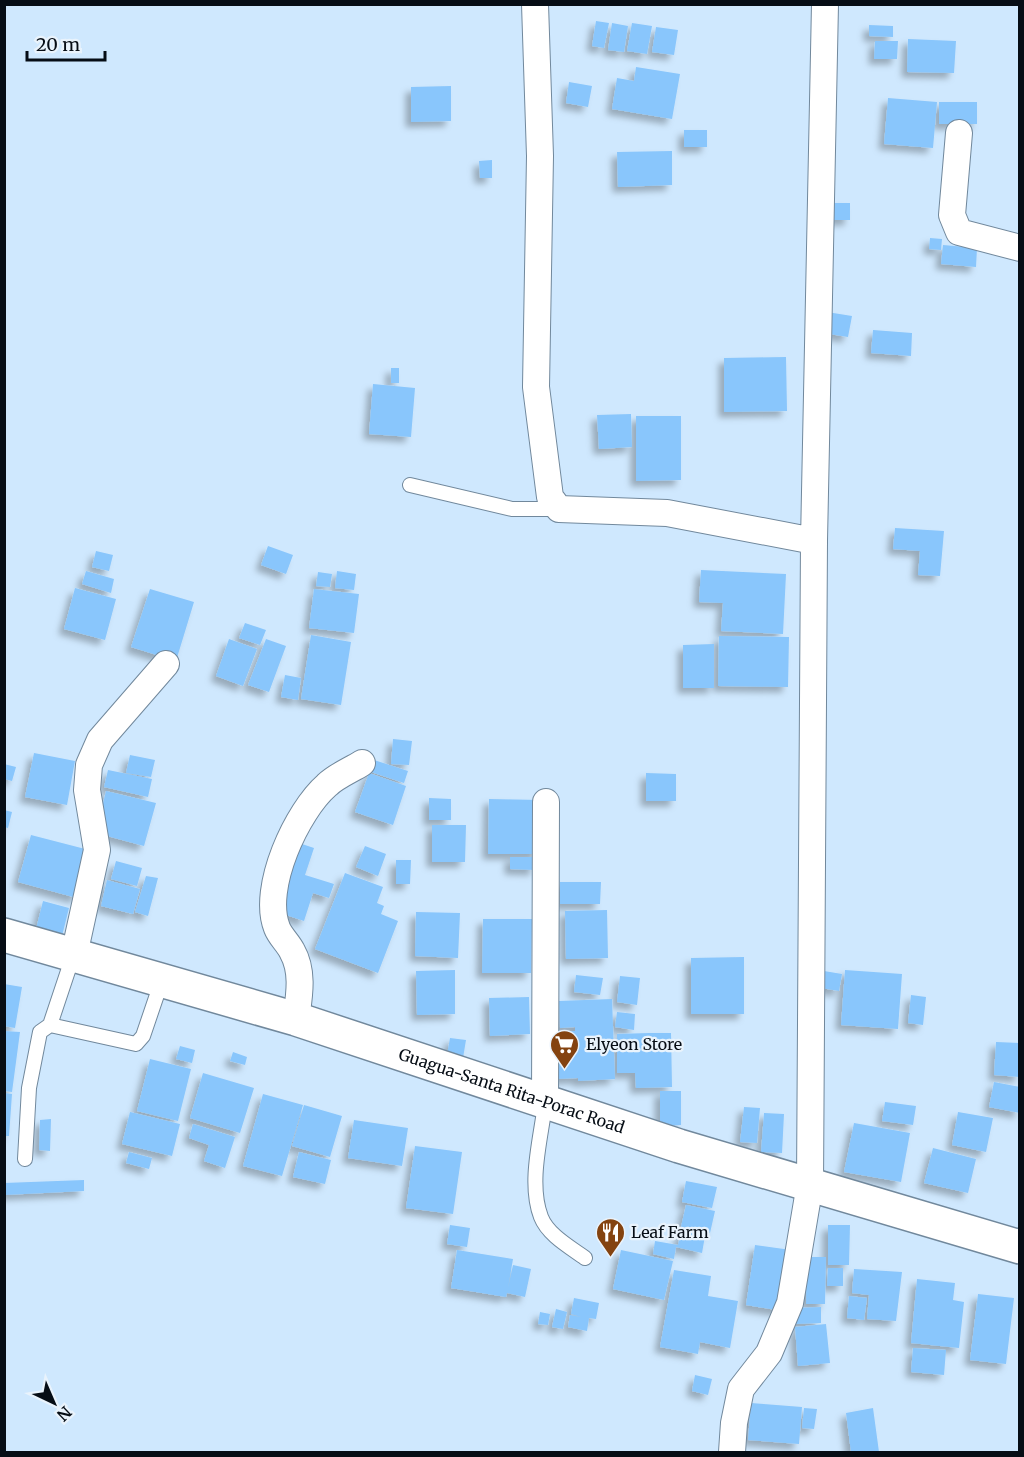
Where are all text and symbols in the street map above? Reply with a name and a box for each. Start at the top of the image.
scale bar [27,24,105,62]
text: 20 m [36,33,80,56]
supermarket icon: Elyeon Store [549,1028,581,1070]
place label: Elyeon Store [586,1034,682,1054]
street label: Guagua-Santa Rita-Porac Road [396,1044,627,1137]
restaurant icon: Leaf Farm [594,1216,626,1258]
place label: Leaf Farm [631,1222,709,1242]
north arrow [24,1373,84,1433]
text: N [53,1402,76,1426]

